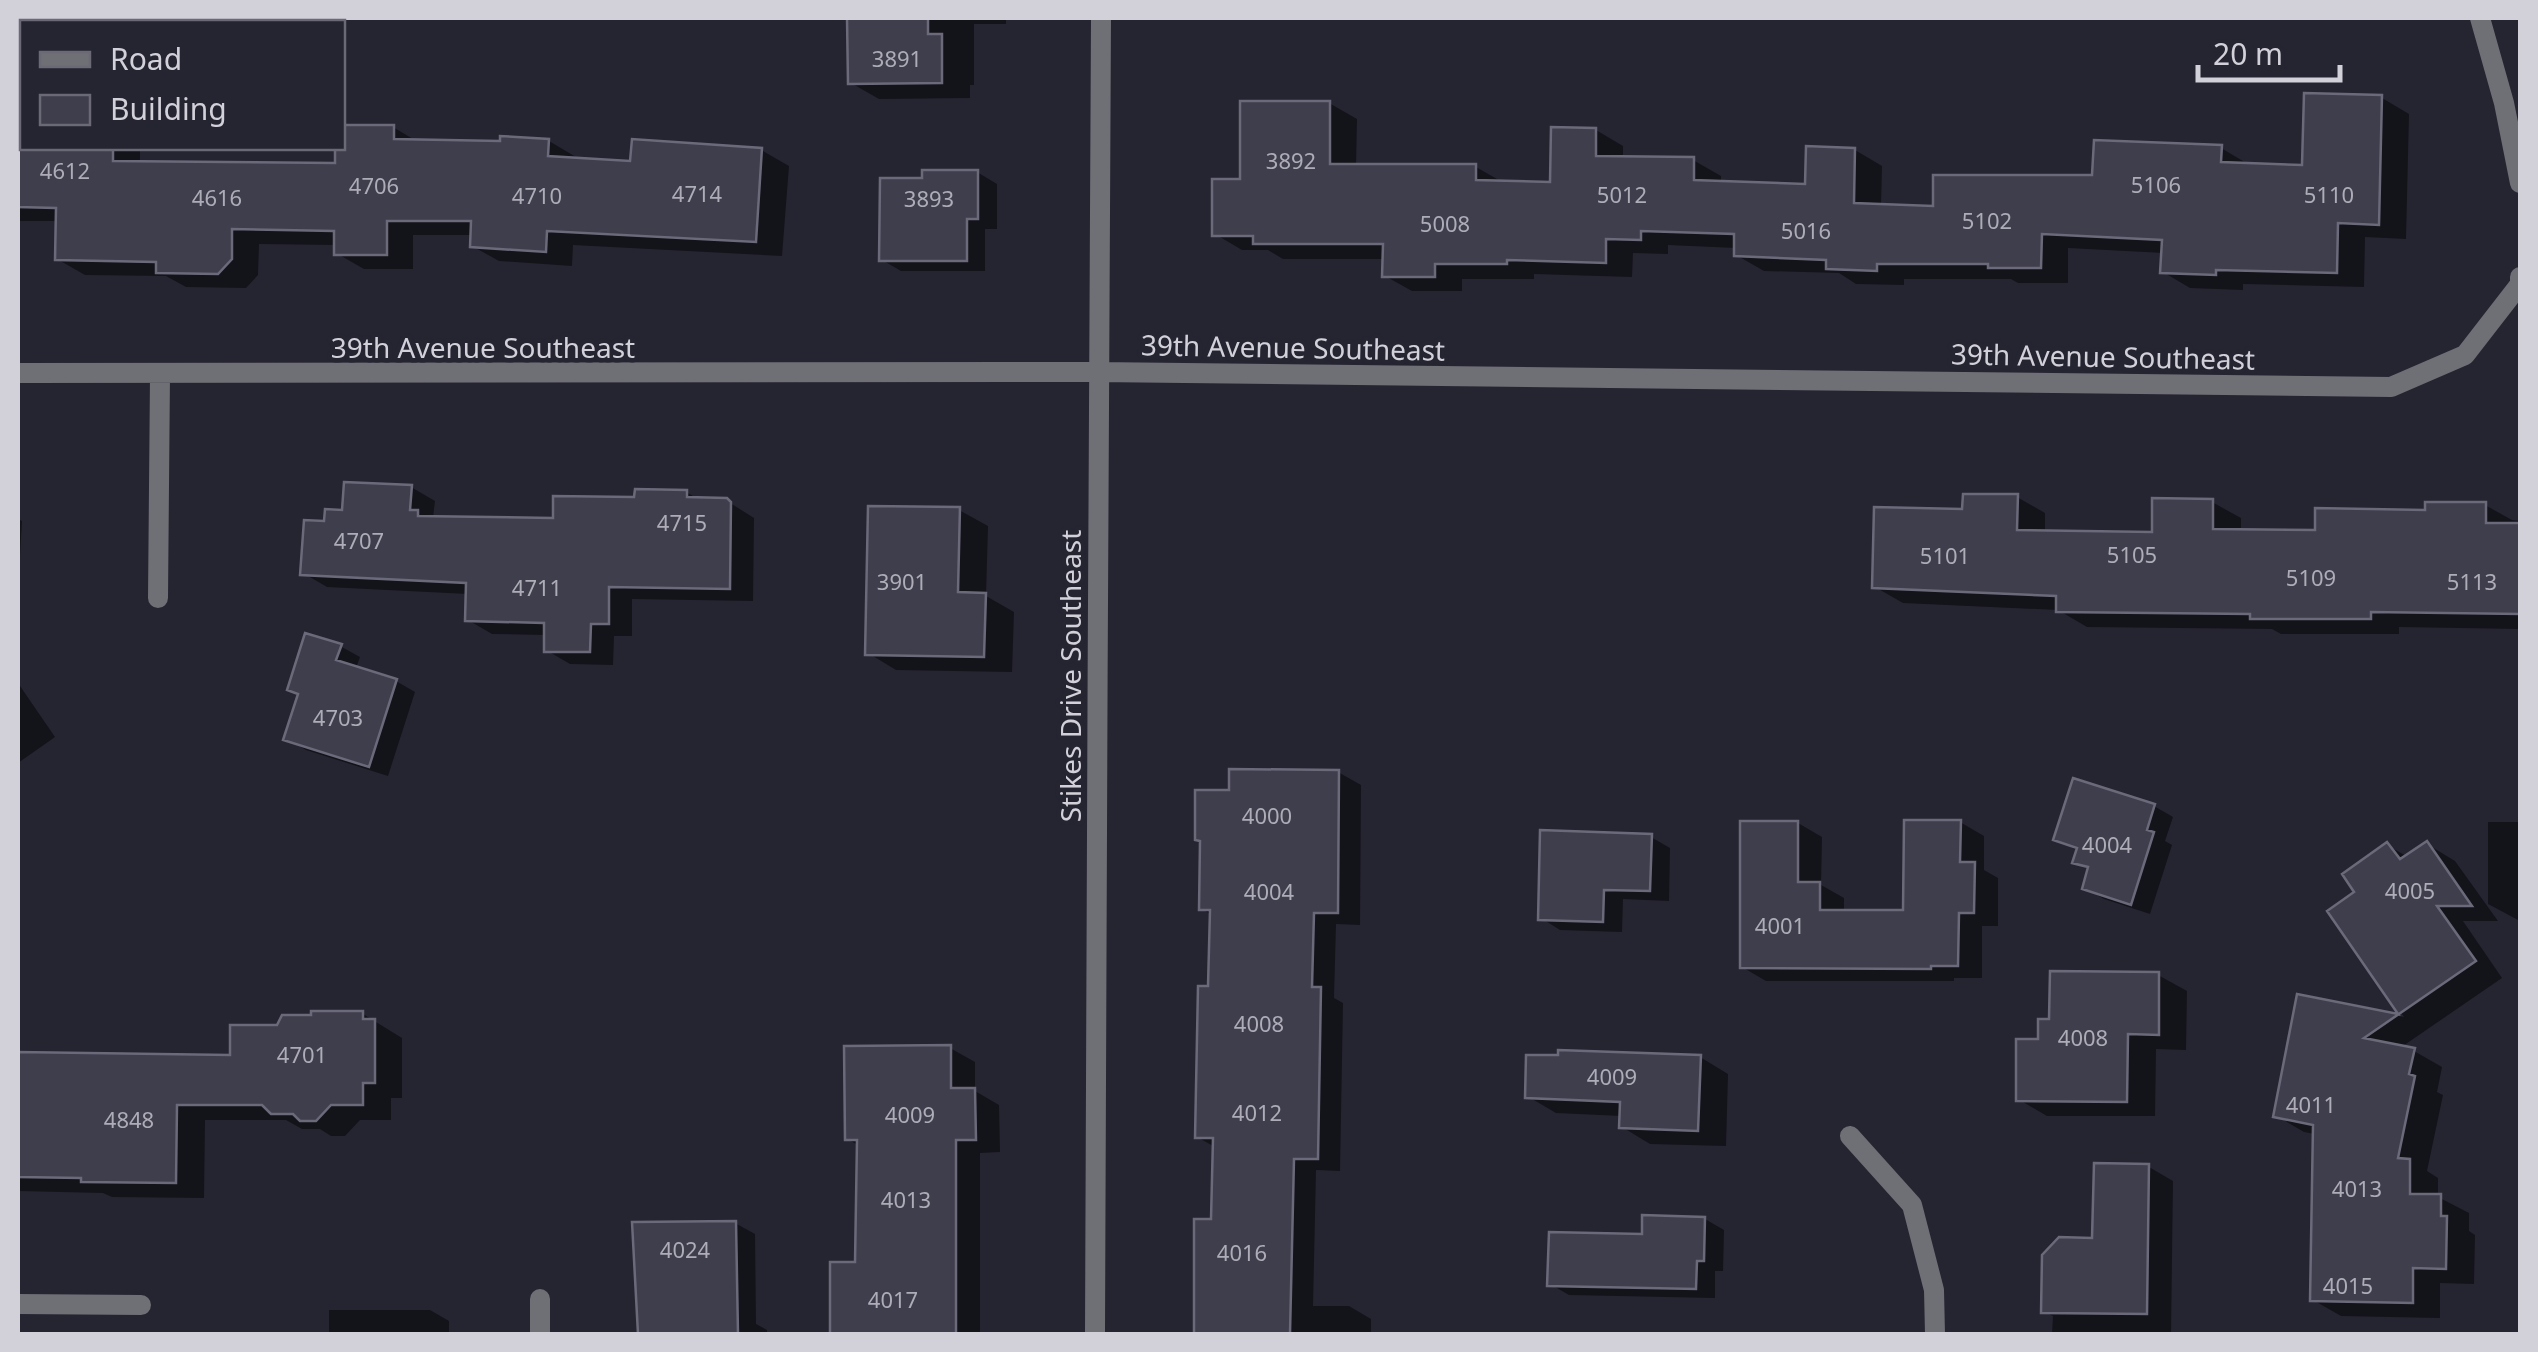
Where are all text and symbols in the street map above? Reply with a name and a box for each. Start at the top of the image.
legend [20,20,345,150]
scale bar [2198,20,2340,82]
text: 20 m [2213,33,2283,74]
text: Road [110,38,182,79]
house number: 3891 [872,43,922,73]
text: Building [110,88,227,129]
house number: 3892 [1266,145,1316,175]
house number: 4612 [40,155,90,185]
house number: 5106 [2131,169,2181,199]
house number: 4706 [349,170,399,200]
house number: 4714 [672,178,723,208]
house number: 5012 [1597,179,1647,209]
house number: 5110 [2304,179,2354,209]
house number: 4710 [512,180,562,210]
house number: 4616 [192,182,242,212]
house number: 3893 [904,183,954,213]
house number: 5102 [1962,205,2012,235]
house number: 5008 [1420,208,1470,238]
house number: 5016 [1781,215,1831,245]
street label: 39th Avenue Southeast [1141,325,1445,369]
street label: 39th Avenue Southeast [331,328,635,366]
street label: 39th Avenue Southeast [1951,334,2255,378]
house number: 4715 [657,507,707,537]
house number: 4707 [334,525,384,555]
street label: Stikes Drive Southeast [1051,530,1089,822]
house number: 5105 [2107,539,2157,569]
house number: 5101 [1920,540,1970,570]
house number: 5109 [2286,562,2336,592]
house number: 3901 [877,566,927,596]
house number: 5113 [2447,566,2497,596]
house number: 4711 [512,572,562,602]
house number: 4703 [313,702,363,732]
house number: 4000 [1242,800,1292,830]
house number: 4004 [2082,829,2133,859]
house number: 4005 [2385,875,2435,905]
house number: 4004 [1244,876,1295,906]
house number: 4001 [1755,910,1805,940]
house number: 4008 [1234,1008,1284,1038]
house number: 4008 [2058,1022,2108,1052]
house number: 4701 [277,1039,327,1069]
house number: 4009 [1587,1061,1637,1091]
house number: 4011 [2286,1089,2336,1119]
house number: 4012 [1232,1097,1282,1127]
house number: 4009 [885,1099,935,1129]
house number: 4848 [104,1104,154,1134]
house number: 4013 [2332,1173,2382,1203]
house number: 4013 [881,1184,931,1214]
house number: 4024 [660,1234,711,1264]
house number: 4016 [1217,1237,1267,1267]
house number: 4015 [2323,1270,2373,1300]
house number: 4017 [868,1284,918,1314]

